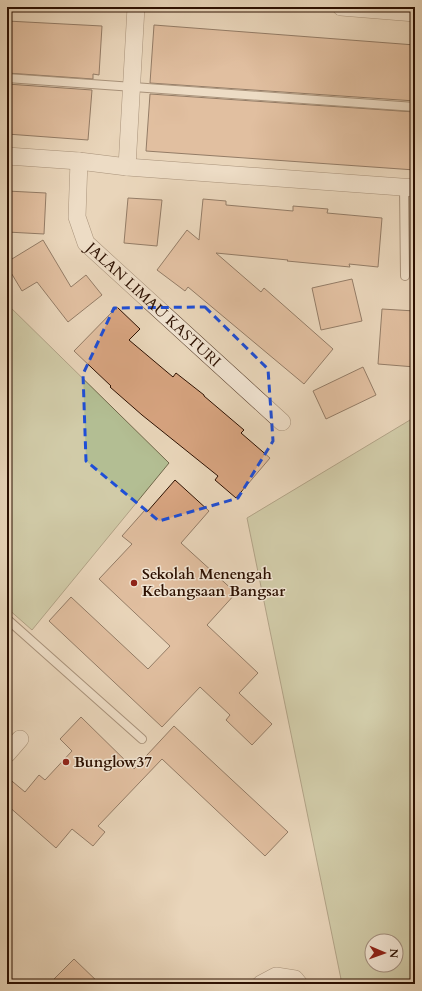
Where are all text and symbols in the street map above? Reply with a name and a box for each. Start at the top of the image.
street label: JALAN LIMAU KASTURI [80,237,225,371]
place label: Sekolah Menengah Kebangsaan Bangsar [142,564,286,601]
marker: Sekolah Menengah Kebangsaan Bangsar [129,578,139,588]
place label: Bunglow37 [74,752,152,772]
marker: Bunglow37 [61,757,71,767]
north arrow [364,933,404,973]
text: N [386,948,401,959]

